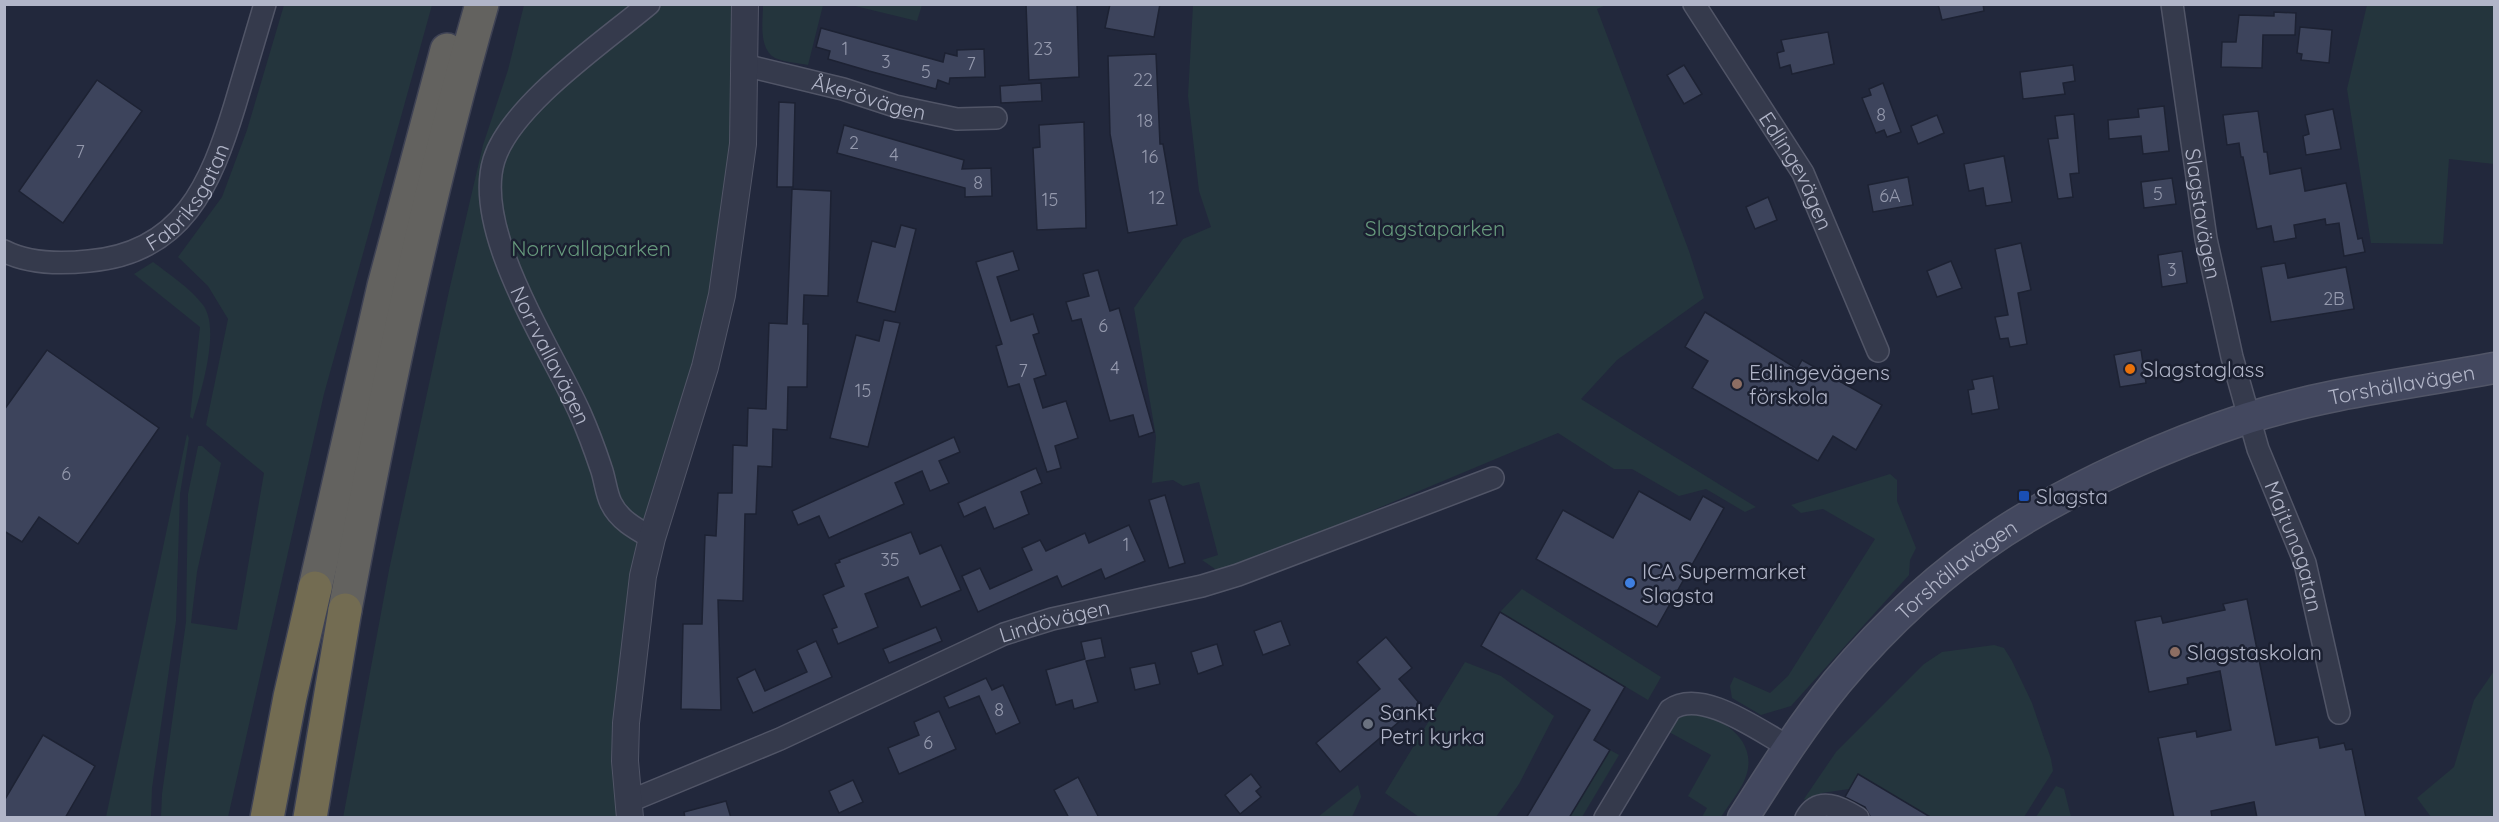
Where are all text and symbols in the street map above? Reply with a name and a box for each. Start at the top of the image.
house number: 1 [842,37,848,60]
house number: 23 [1033,37,1053,60]
house number: 3 [881,50,891,73]
house number: 7 [966,52,976,75]
house number: 5 [921,60,931,83]
house number: 22 [1133,68,1153,91]
street label: Åkerövägen [809,69,928,125]
house number: 8 [1876,103,1886,126]
street label: Edlingevägen [1754,107,1838,234]
house number: 18 [1137,109,1153,132]
house number: 2 [849,131,859,154]
house number: 7 [75,140,85,163]
street label: Fabriksgatan [141,140,234,256]
house number: 4 [889,143,899,166]
house number: 16 [1142,145,1158,168]
street label: Slagstavägen [2180,146,2227,282]
house number: 8 [973,171,983,194]
house number: 5 [2153,182,2163,205]
house number: 6A [1879,184,1901,207]
house number: 12 [1149,186,1165,209]
house number: 15 [1042,188,1058,211]
park label: Slagstaparken [1365,215,1505,241]
park label: Norrvallaparken [511,235,671,261]
house number: 3 [2167,258,2177,281]
street label: Norrvallavägen [505,282,596,428]
house number: 2B [2323,287,2345,310]
house number: 6 [1098,314,1108,337]
house number: 4 [1110,356,1120,379]
place label: Slagstaglass [2142,356,2264,382]
house number: 7 [1018,359,1028,382]
place label: Edlingevägens förskola [1749,359,1890,409]
street label: Torshällavägen [2326,359,2477,410]
marker: Slagstaglass [2123,362,2137,376]
marker: Edlingevägens förskola [1730,377,1744,391]
house number: 15 [855,379,871,402]
house number: 6 [61,462,71,485]
street label: Majtunagatan [2259,477,2329,614]
place label: Slagsta [2036,483,2108,509]
marker: Slagsta [2017,489,2031,503]
street label: Torshällavägen [1890,513,2022,625]
house number: 1 [1123,533,1129,556]
house number: 35 [880,548,900,571]
place label: ICA Supermarket Slagsta [1642,558,1806,608]
marker: ICA Supermarket Slagsta [1623,576,1637,590]
street label: Lindövägen [996,594,1112,648]
place label: Slagstaskolan [2187,639,2322,665]
marker: Slagstaskolan [2168,645,2182,659]
house number: 8 [994,698,1004,721]
place label: Sankt Petri kyrka [1380,699,1485,749]
marker: Sankt Petri kyrka [1361,717,1375,731]
house number: 6 [923,731,933,754]

